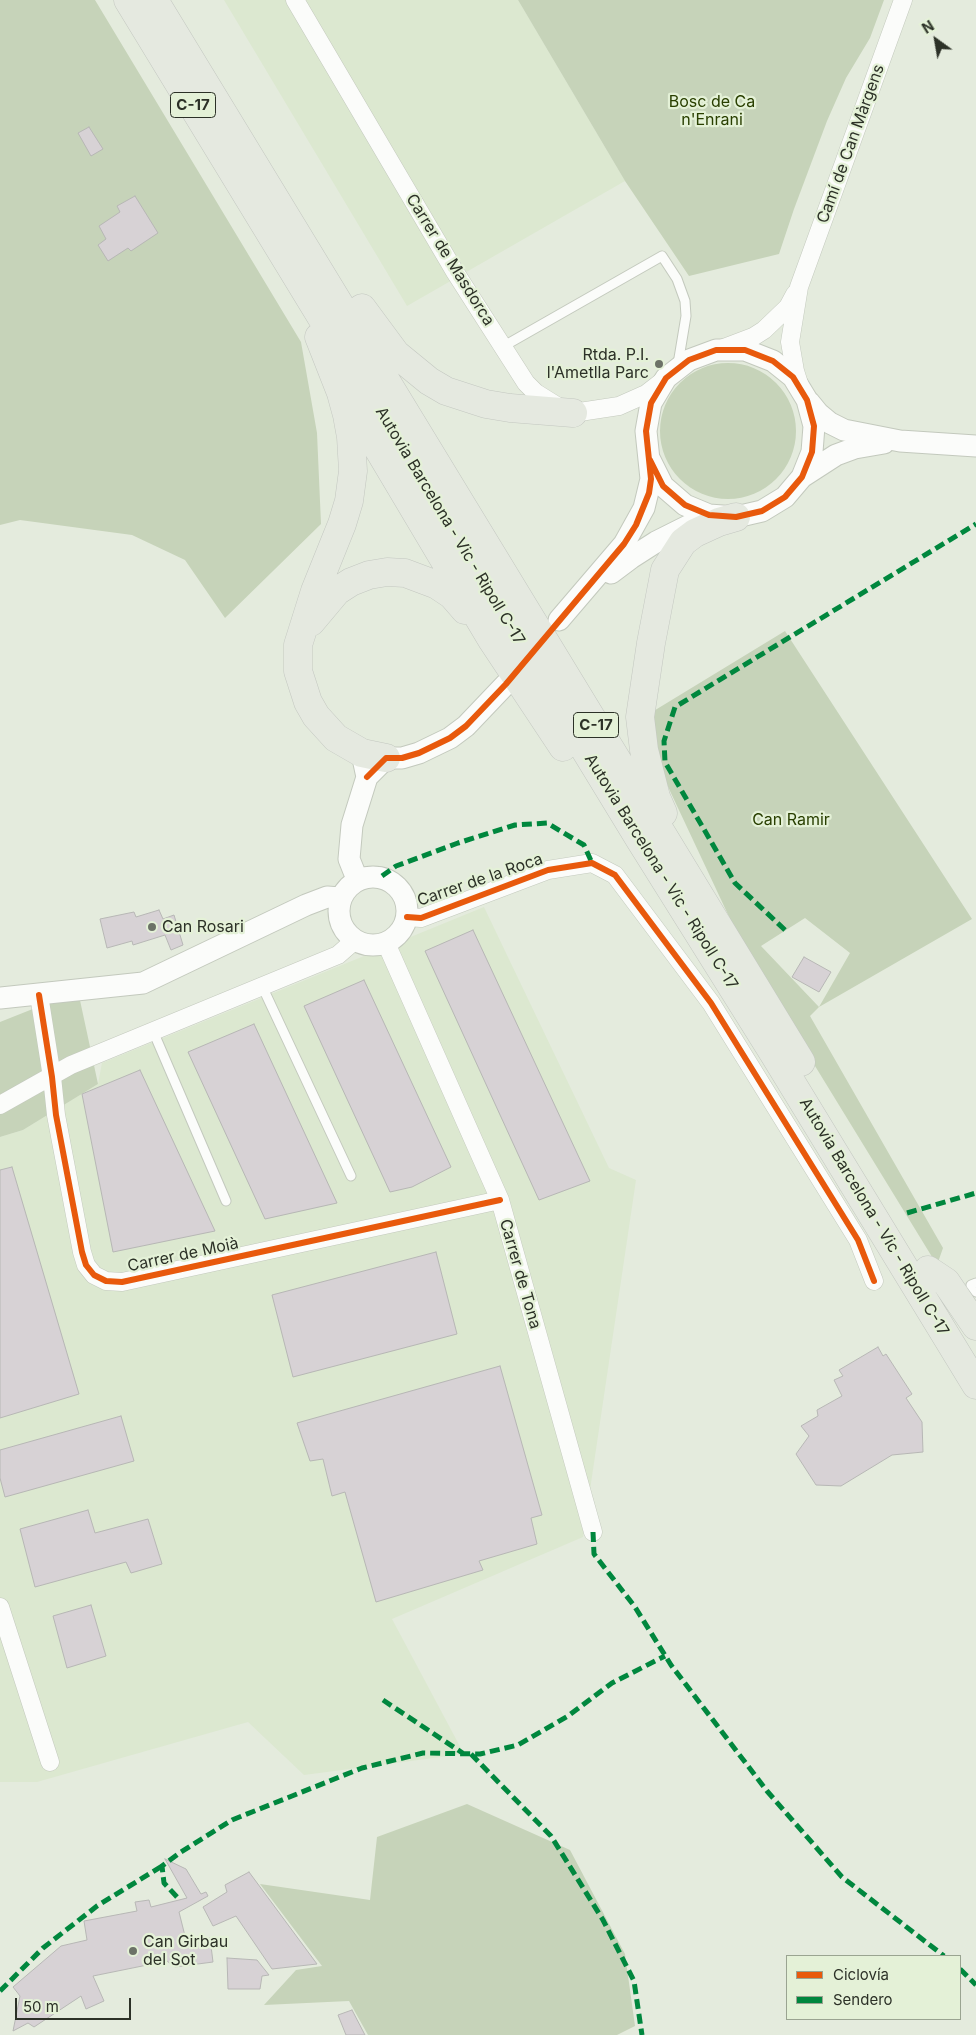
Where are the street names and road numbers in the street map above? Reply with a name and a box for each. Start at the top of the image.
street label: Camí de Can Màrgens [813,62,889,226]
road number: C-17 [170,92,216,118]
street label: Carrer de Masdorca [402,191,498,329]
street label: Autovia Barcelona - Vic - Ripoll C-17 [371,404,529,648]
road number: C-17 [574,712,618,738]
street label: Autovia Barcelona - Vic - Ripoll C-17 [580,751,742,993]
street label: Carrer de la Roca [415,850,545,910]
street label: Autovia Barcelona - Vic - Ripoll C-17 [795,1095,953,1339]
street label: Carrer de Tona [495,1217,545,1331]
street label: Carrer de Moià [126,1234,240,1276]

